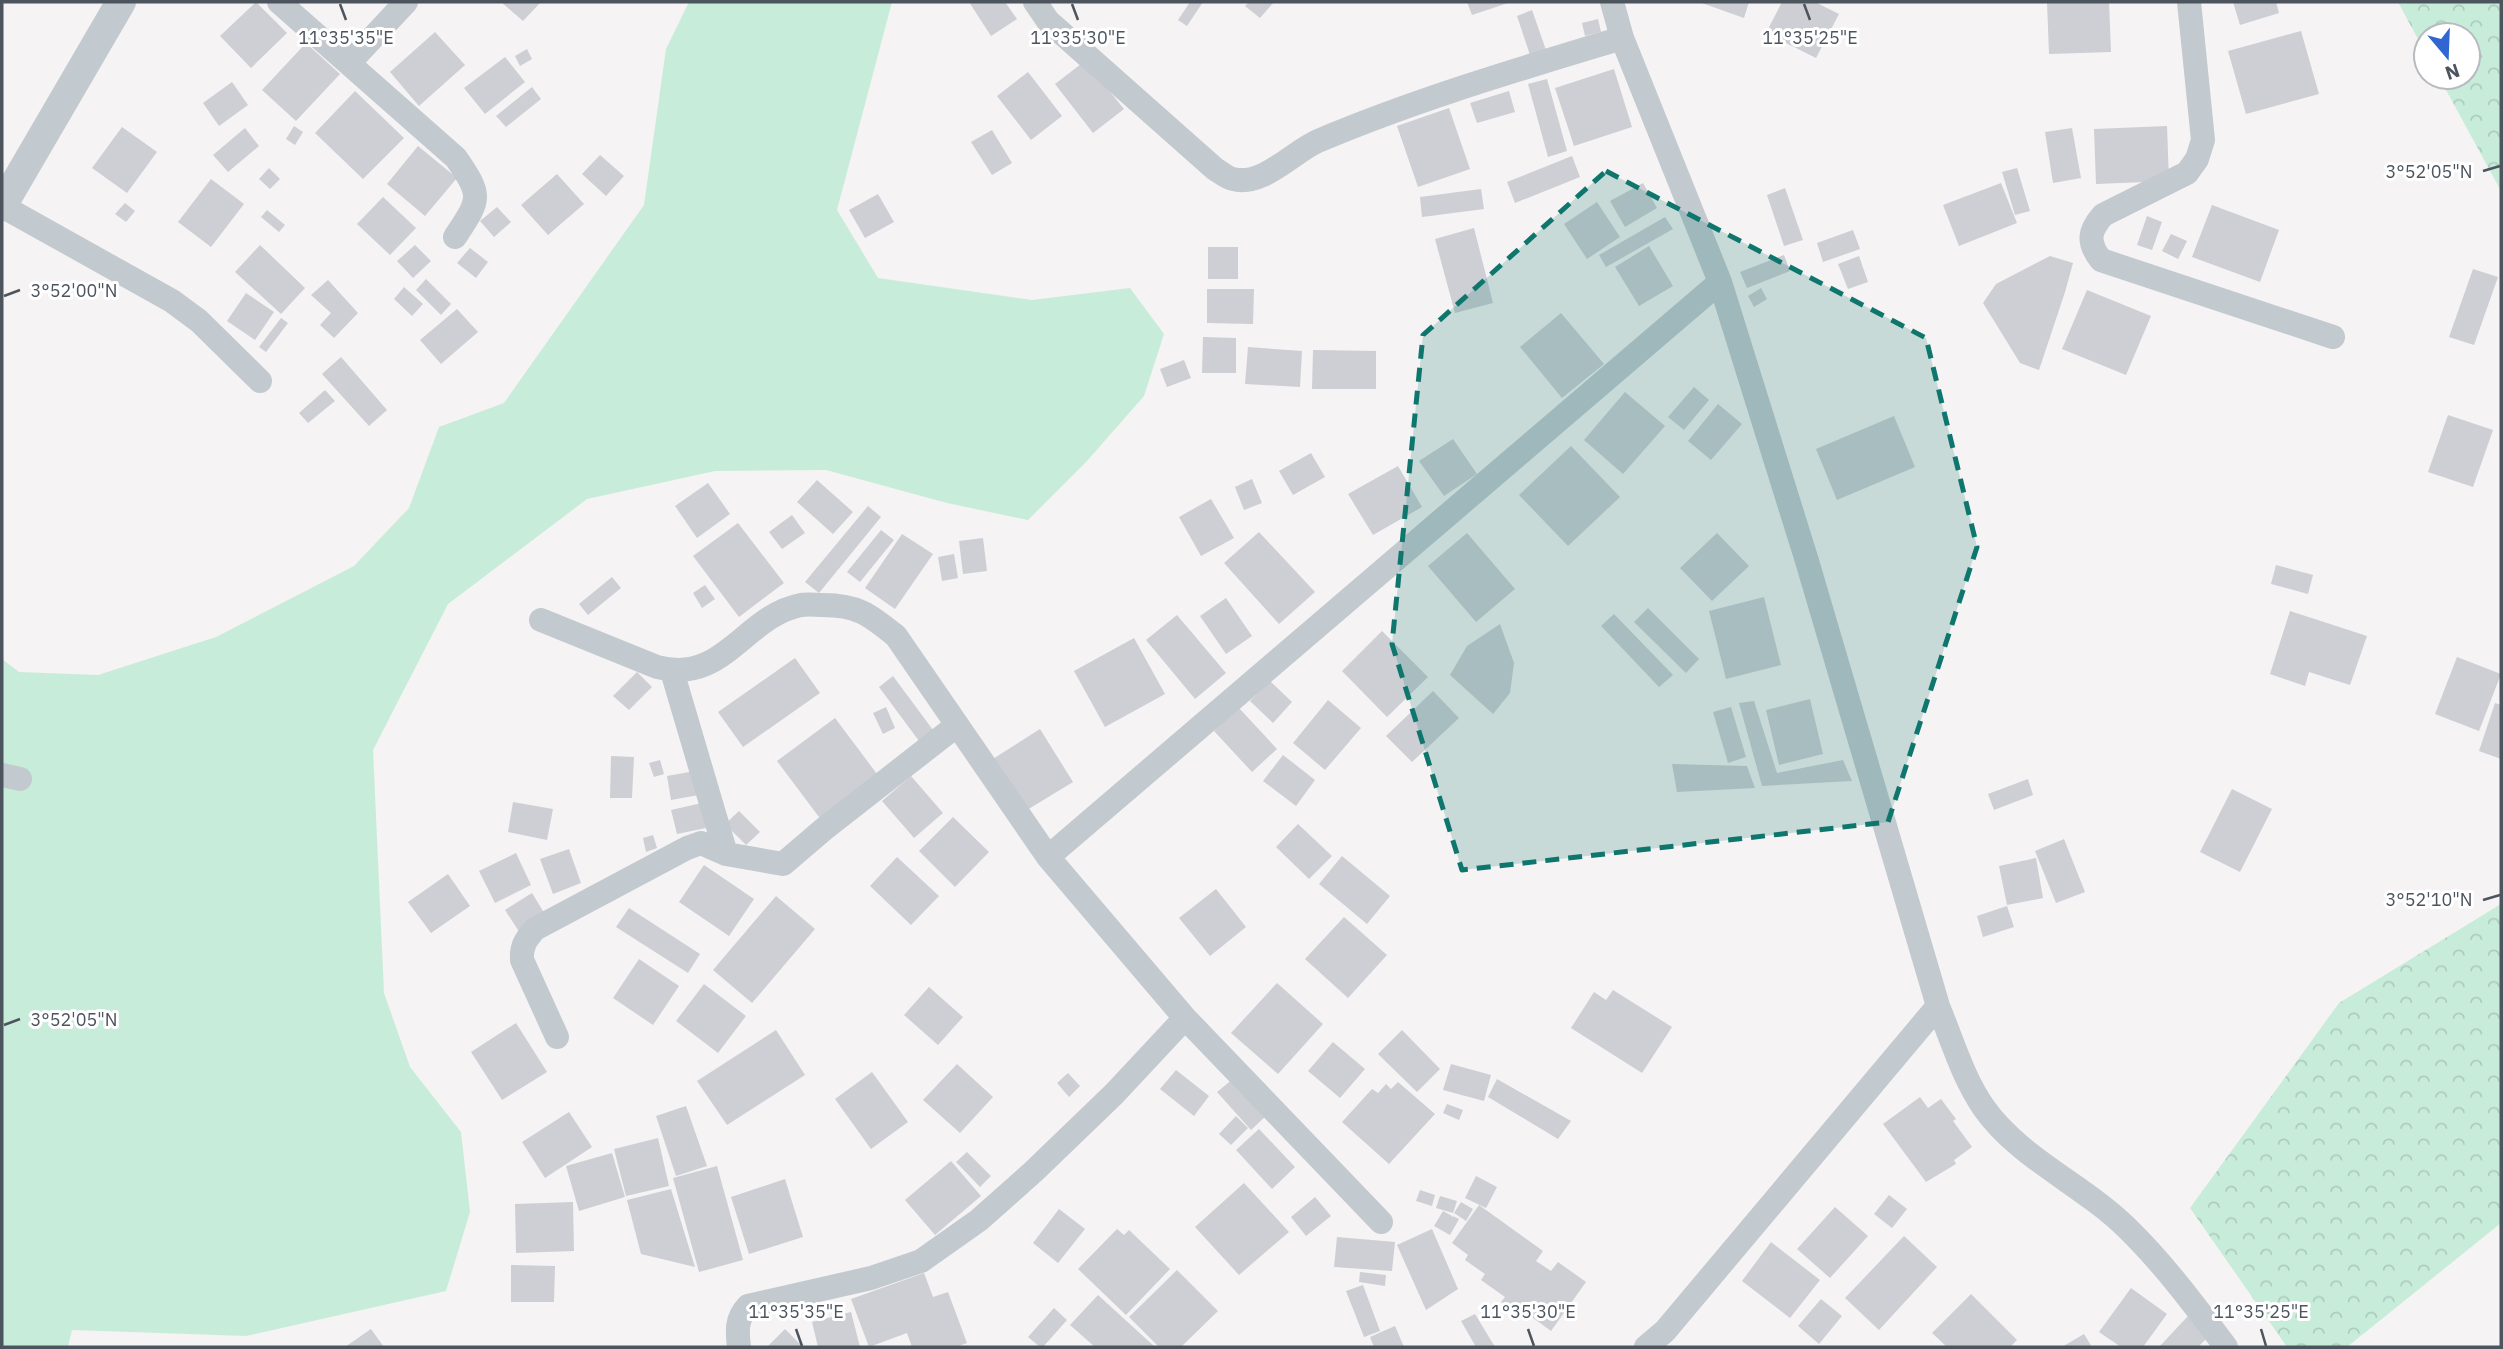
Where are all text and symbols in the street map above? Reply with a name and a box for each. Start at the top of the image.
north arrow [2412,21,2482,91]
text: 11°35'35"E [298,26,394,49]
text: 11°35'30"E [1030,26,1126,49]
text: 11°35'25"E [1762,26,1858,49]
text: N [2442,58,2463,86]
text: 3°52'05"N [2385,160,2473,183]
text: 3°52'00"N [30,279,118,302]
text: 3°52'10"N [2385,888,2473,911]
text: 3°52'05"N [30,1008,118,1031]
text: 11°35'35"E [748,1300,844,1323]
text: 11°35'30"E [1480,1300,1576,1323]
text: 11°35'25"E [2213,1300,2309,1323]

